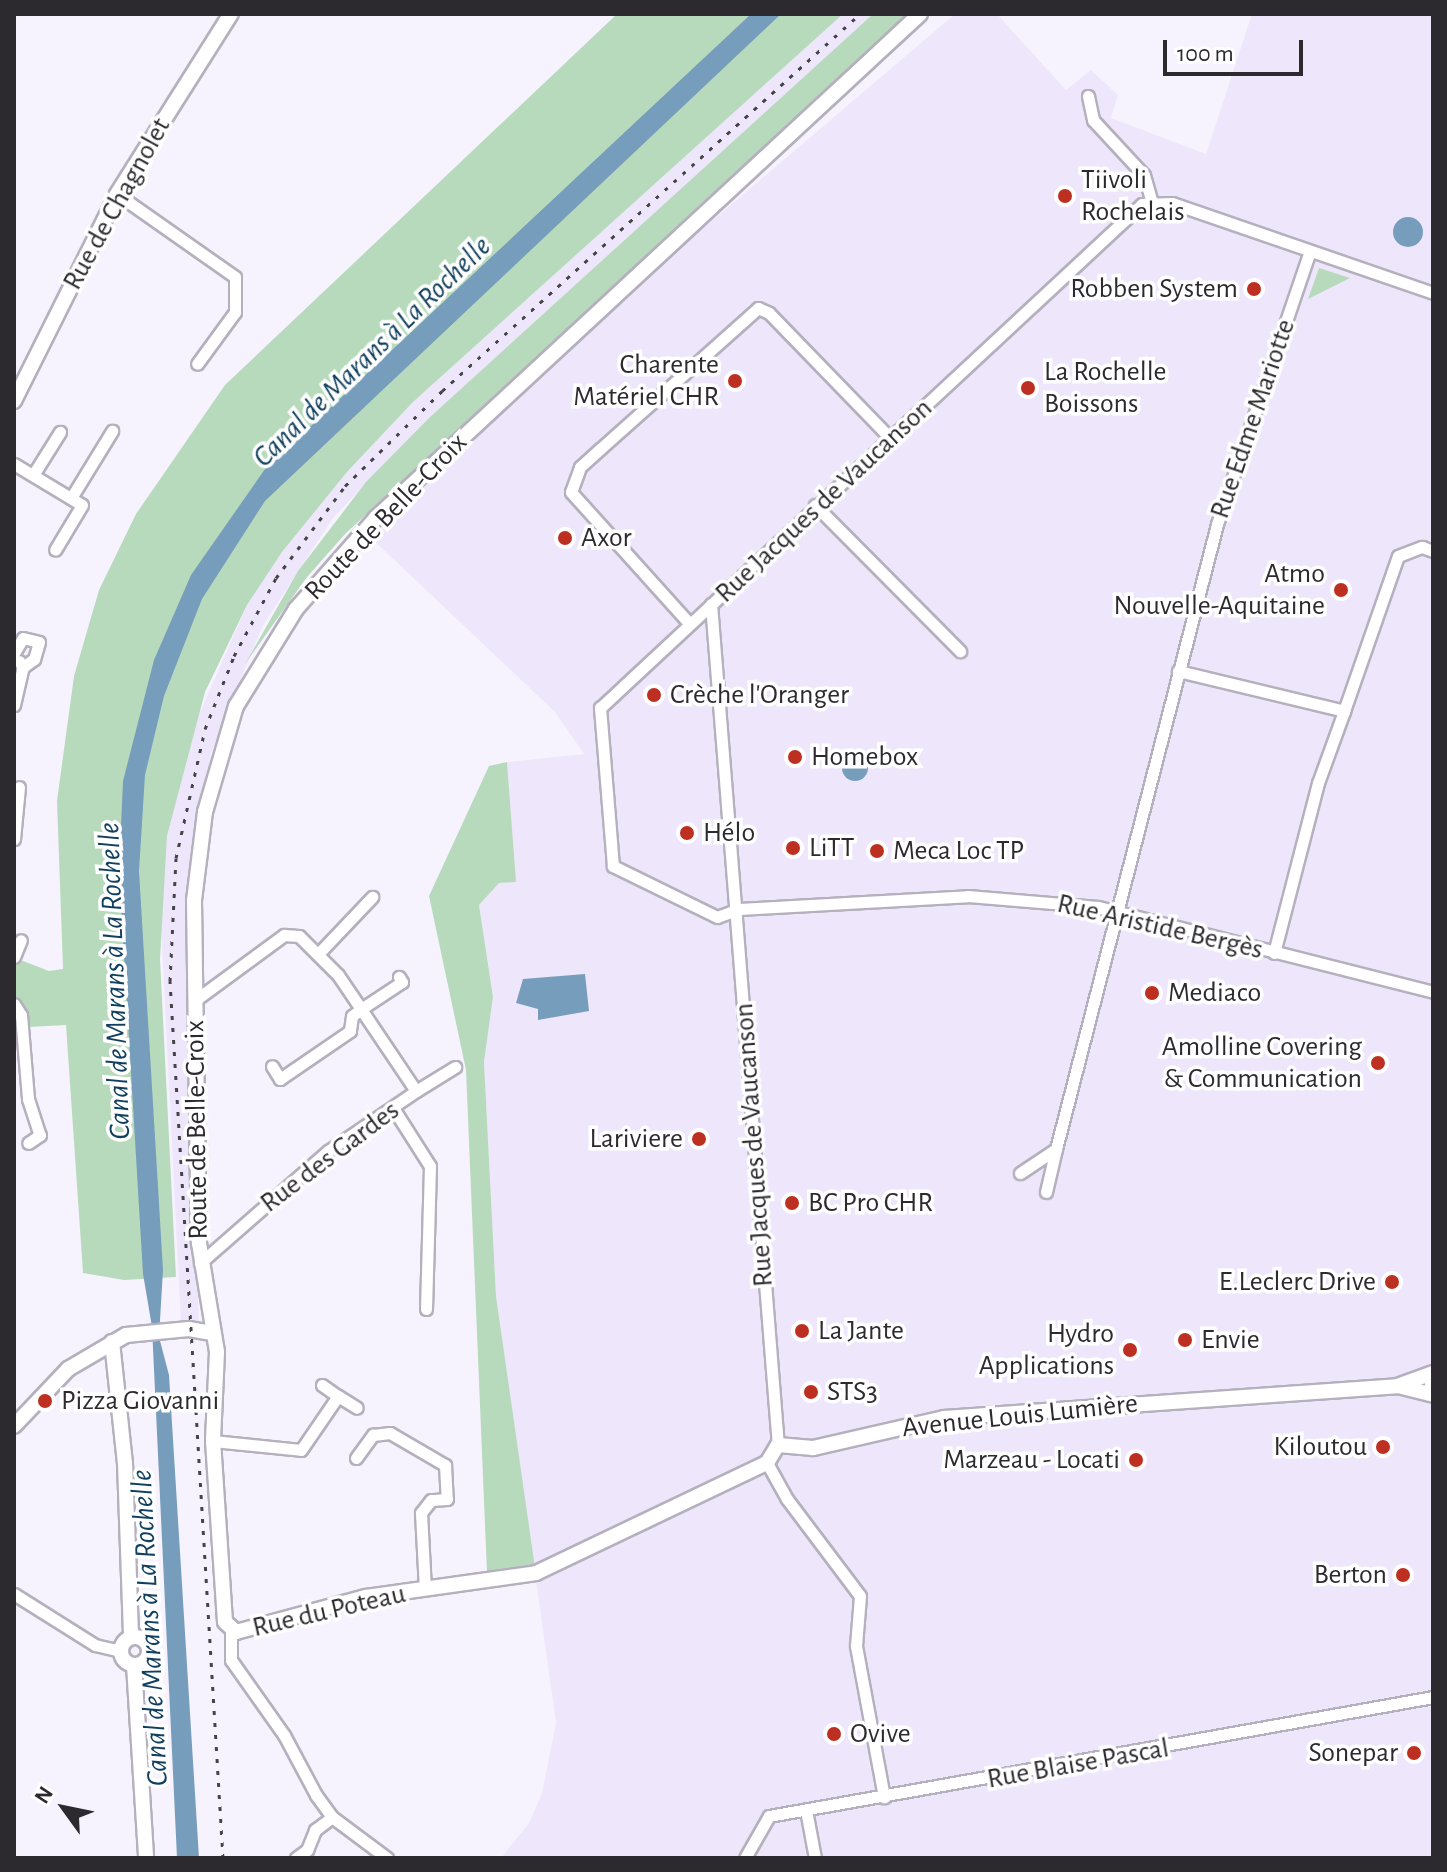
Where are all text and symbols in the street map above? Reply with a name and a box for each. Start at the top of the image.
scale bar [1167,24,1307,74]
text: 100 m [1177,42,1234,66]
street label: Rue de Chagnolet [56,112,178,296]
place label: Tiivoli Rochelais [1081,163,1185,229]
marker: Tiivoli Rochelais [1056,187,1074,205]
water label: Canal de Marans à La Rochelle [245,229,499,475]
place label: Robben System [1070,272,1238,306]
marker: Robben System [1245,280,1263,298]
street label: Rue Edme Mariotte [1203,315,1303,523]
place label: Charente Matériel CHR [573,348,719,414]
place label: La Rochelle Boissons [1044,355,1166,421]
marker: Charente Matériel CHR [726,372,744,390]
marker: La Rochelle Boissons [1019,379,1037,397]
street label: Rue Jacques de Vaucanson [709,392,939,610]
street label: Route de Belle-Croix [298,426,474,608]
place label: Axor [581,521,631,555]
marker: Axor [556,529,574,547]
place label: Atmo Nouvelle-Aquitaine [1113,557,1325,623]
marker: Atmo Nouvelle-Aquitaine [1332,581,1350,599]
place label: Crèche l'Oranger [670,678,849,712]
marker: Crèche l'Oranger [645,686,663,704]
place label: Homebox [811,740,918,774]
marker: Homebox [786,748,804,766]
place label: Hélo [703,816,755,850]
water label: Canal de Marans à La Rochelle [91,822,139,1140]
marker: Hélo [678,824,696,842]
place label: LiTT [809,831,854,865]
place label: Meca Loc TP [893,834,1024,868]
marker: LiTT [784,839,802,857]
marker: Meca Loc TP [868,842,886,860]
street label: Rue Aristide Bergès [1054,887,1266,967]
place label: Mediaco [1168,976,1261,1010]
marker: Mediaco [1143,984,1161,1002]
street label: Rue Jacques de Vaucanson [727,1002,781,1288]
street label: Route de Belle-Croix [178,1020,216,1240]
place label: Amolline Covering & Communication [1162,1030,1362,1096]
marker: Amolline Covering & Communication [1369,1054,1387,1072]
street label: Rue des Gardes [254,1094,406,1220]
place label: Lariviere [589,1122,683,1156]
marker: Lariviere [690,1130,708,1148]
place label: BC Pro CHR [808,1186,933,1220]
marker: BC Pro CHR [783,1194,801,1212]
place label: E.Leclerc Drive [1219,1265,1376,1299]
marker: E.Leclerc Drive [1383,1273,1401,1291]
place label: La Jante [818,1314,904,1348]
place label: Hydro Applications [979,1317,1114,1383]
marker: La Jante [793,1322,811,1340]
place label: Envie [1201,1323,1260,1357]
marker: Envie [1176,1331,1194,1349]
marker: Hydro Applications [1121,1341,1139,1359]
place label: STS3 [827,1375,878,1409]
marker: STS3 [802,1383,820,1401]
place label: Pizza Giovanni [61,1384,219,1418]
street label: Avenue Louis Lumière [900,1387,1140,1445]
marker: Pizza Giovanni [36,1392,54,1410]
place label: Kiloutou [1273,1430,1367,1464]
marker: Kiloutou [1374,1438,1392,1456]
place label: Marzeau - Locati [943,1443,1120,1477]
marker: Marzeau - Locati [1127,1451,1145,1469]
water label: Canal de Marans à La Rochelle [124,1469,176,1787]
place label: Berton [1314,1558,1387,1592]
marker: Berton [1394,1566,1412,1584]
street label: Rue du Poteau [249,1577,409,1645]
place label: Ovive [850,1717,911,1751]
marker: Ovive [825,1725,843,1743]
street label: Rue Blaise Pascal [985,1731,1171,1797]
place label: Sonepar [1309,1736,1398,1770]
marker: Sonepar [1405,1744,1423,1762]
north arrow [24,1768,104,1848]
text: N [30,1783,57,1807]

